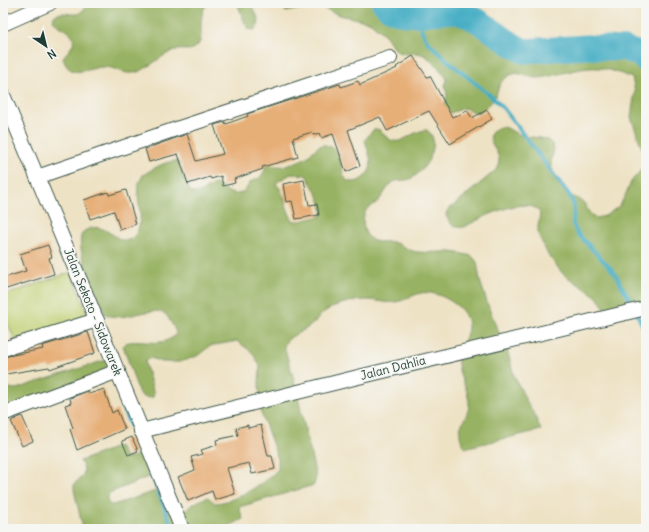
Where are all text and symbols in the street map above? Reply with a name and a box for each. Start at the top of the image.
north arrow [26,26,66,66]
text: N [45,46,59,62]
street label: Jalan Sekoto - Sidowarek [61,246,126,378]
street label: Jalan Dahlia [359,352,427,383]

